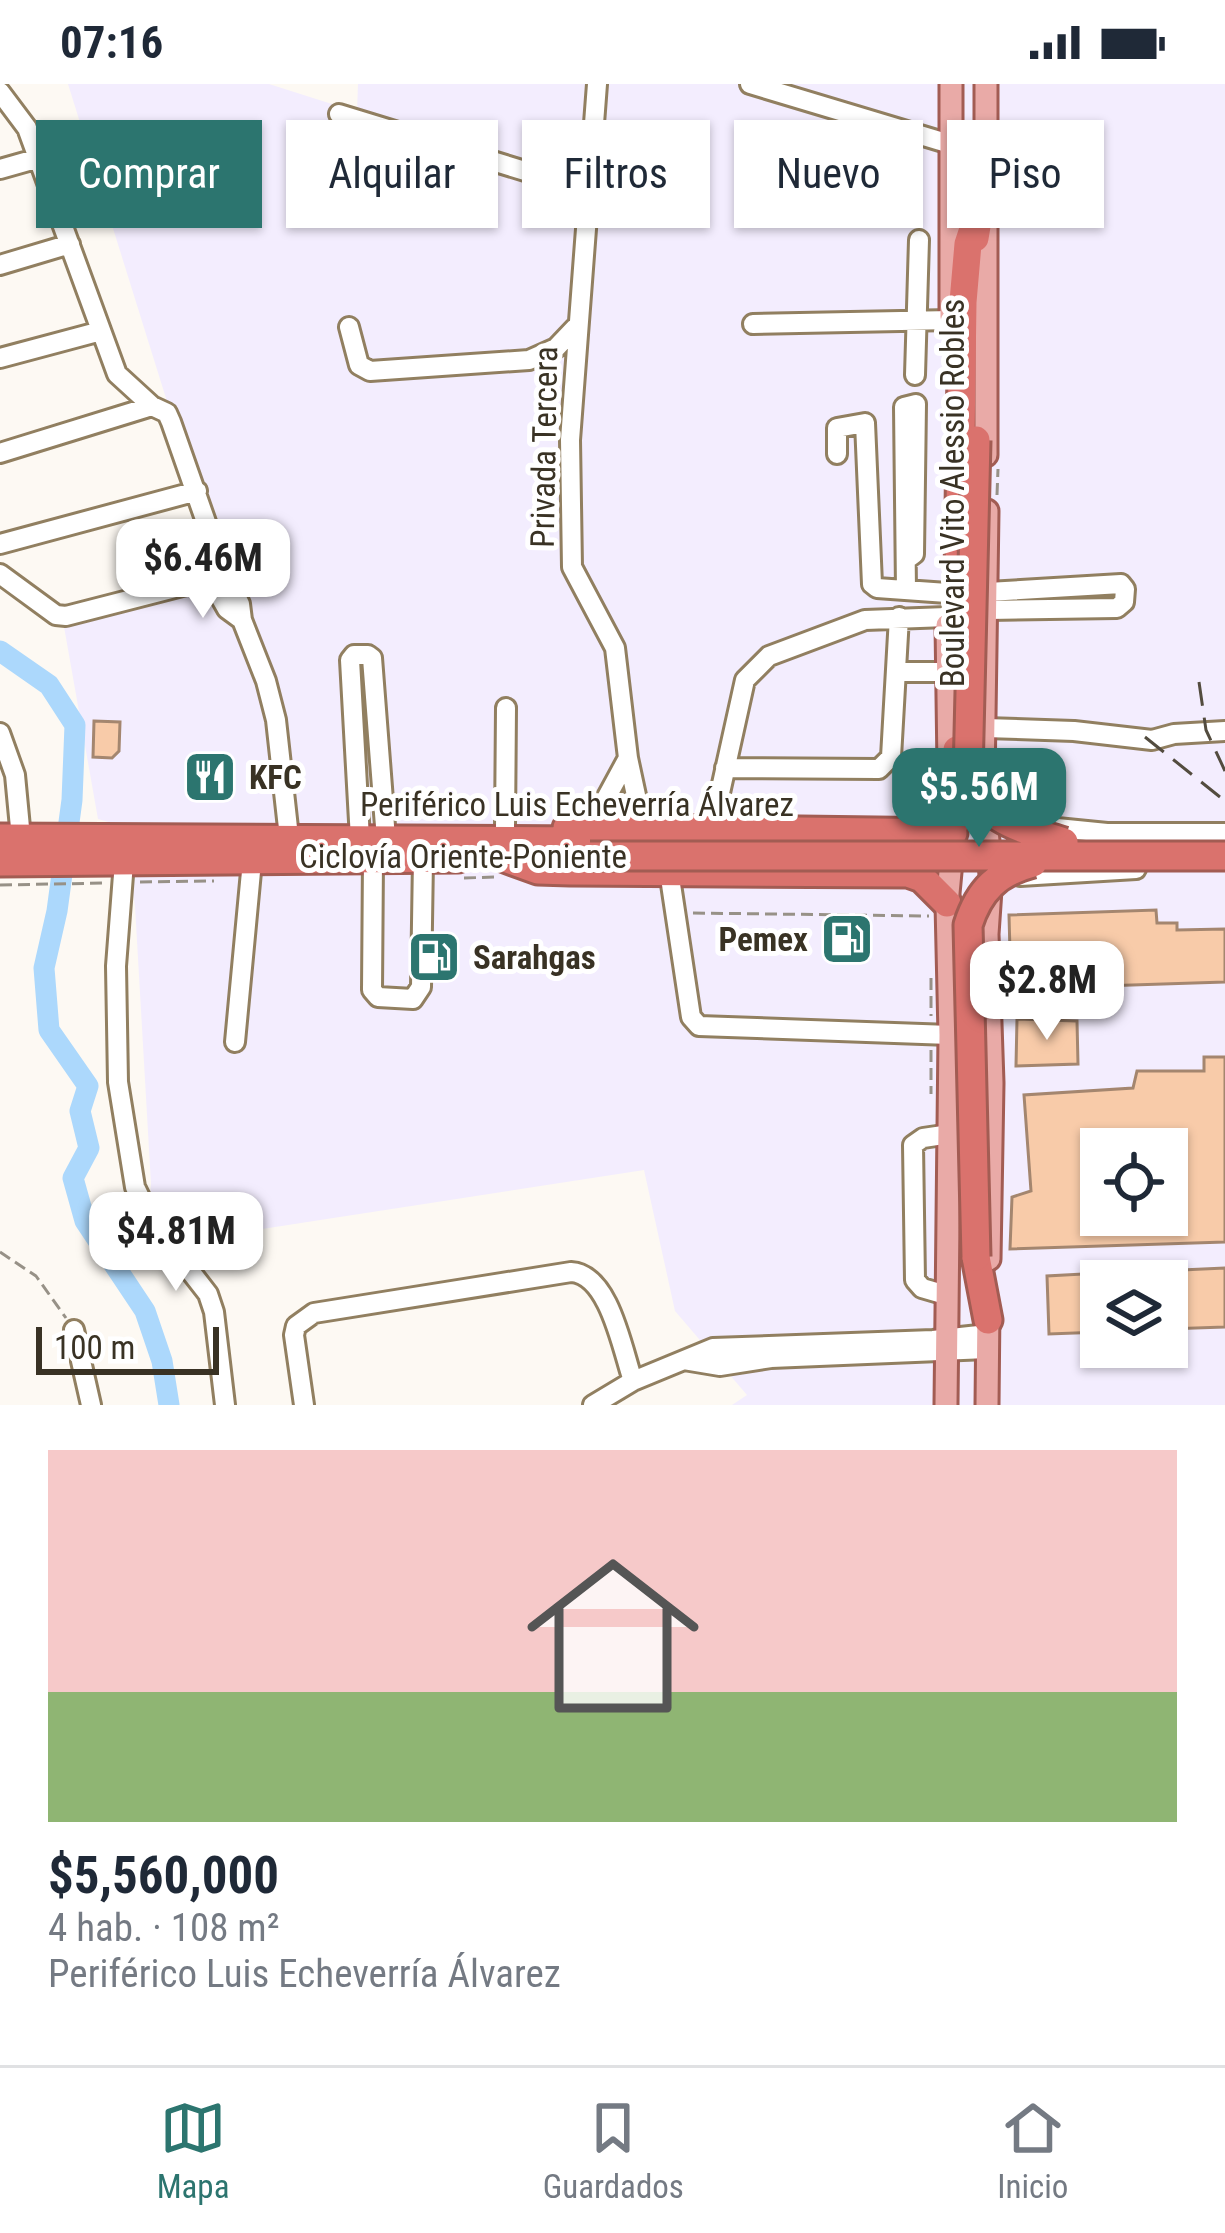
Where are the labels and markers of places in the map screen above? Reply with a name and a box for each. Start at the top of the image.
pin: $6.46M [105,519,301,621]
pin: $5.56M [881,748,1077,850]
restaurant icon: KFC [182,749,238,805]
place label: KFC [249,758,302,797]
fuel station icon: Pemex [819,911,875,967]
place label: Pemex [718,920,808,959]
fuel station icon: Sarahgas [406,929,462,985]
place label: Sarahgas [473,938,596,977]
pin: $2.8M [963,941,1131,1043]
pin: $4.81M [78,1192,274,1294]

